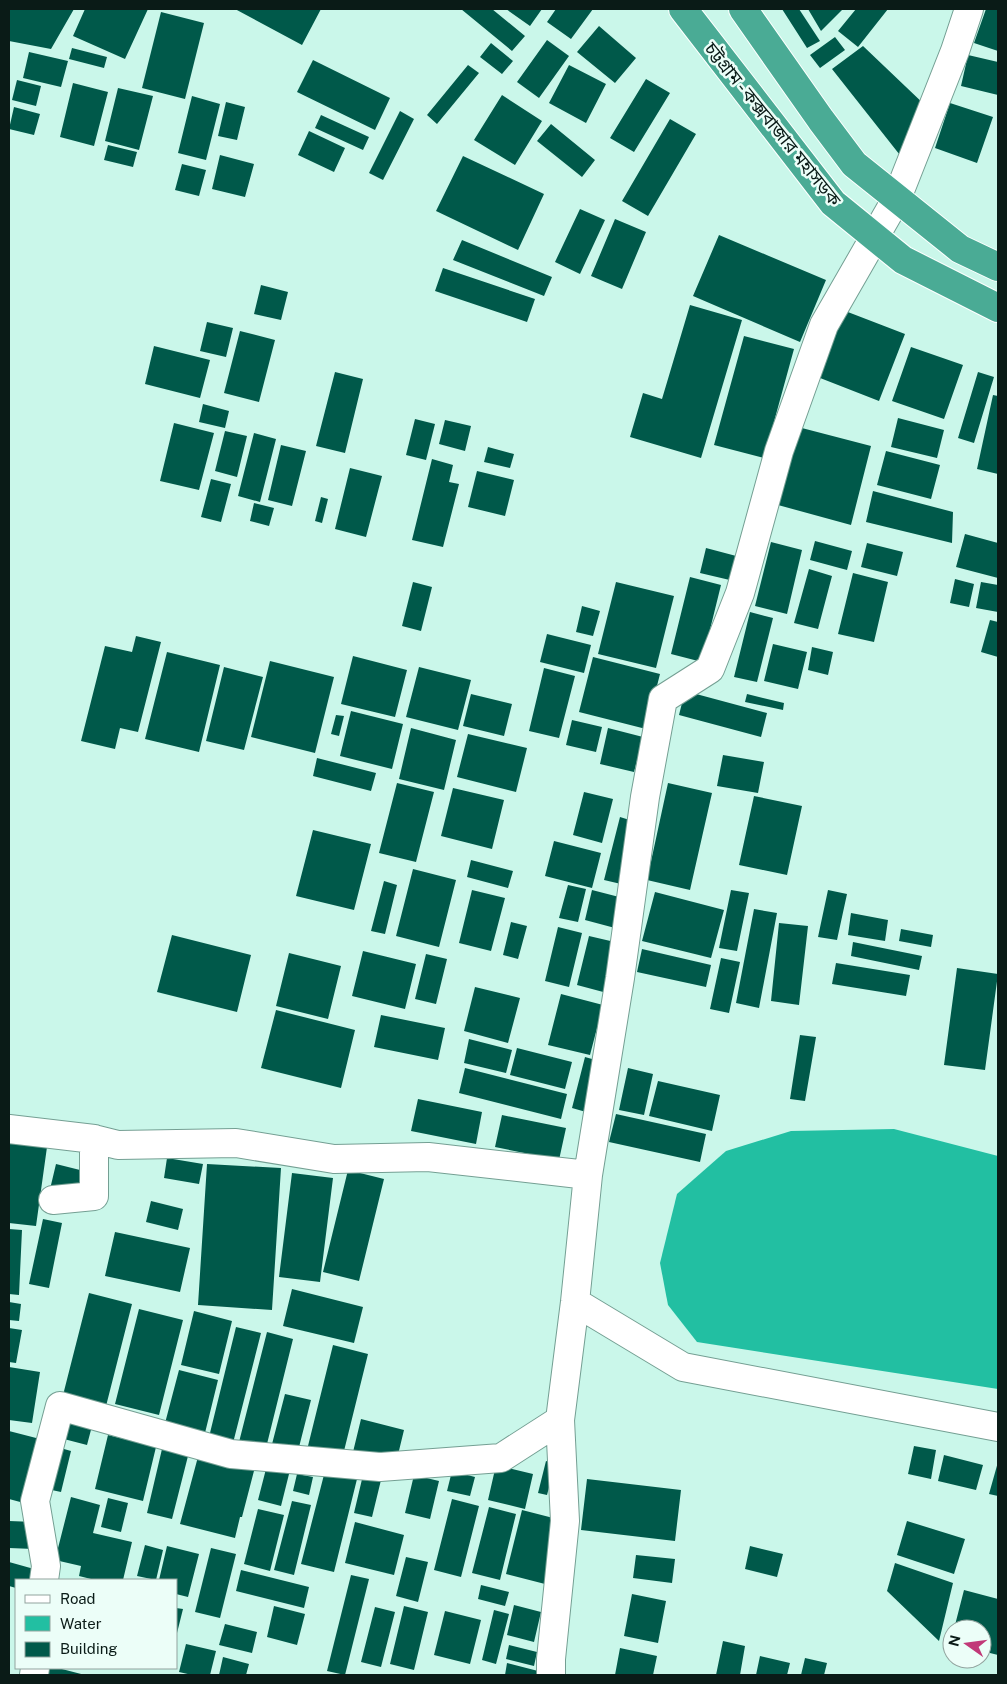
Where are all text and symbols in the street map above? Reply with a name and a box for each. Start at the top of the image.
street label: চট্টগ্রাম - কক্সবাজার মহাসড়ক [700,37,846,210]
legend [15,1579,178,1669]
text: Road [60,1590,96,1607]
text: Water [60,1615,102,1632]
north arrow [942,1619,992,1669]
text: N [945,1634,963,1648]
text: Building [60,1640,118,1657]

